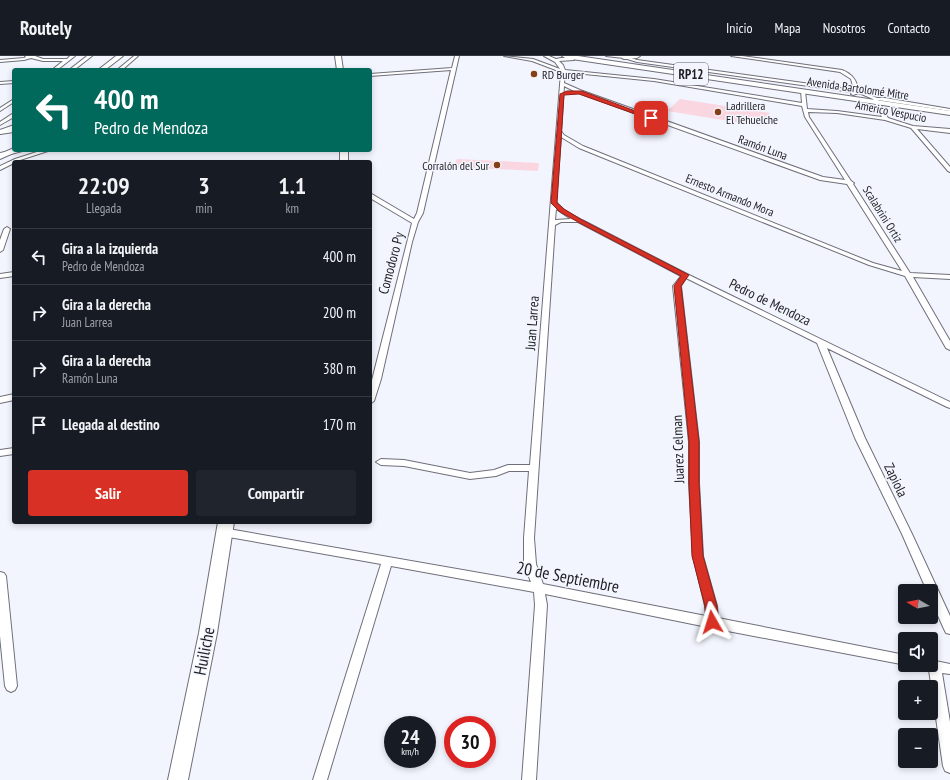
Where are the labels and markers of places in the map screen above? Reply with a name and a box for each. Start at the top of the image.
place label: RD Burger [542,67,585,82]
marker: RD Burger [529,69,539,79]
place label: Ladrillera El Tehuelche [726,98,778,127]
pin [634,101,668,135]
marker: Ladrillera El Tehuelche [713,107,723,117]
place label: Corralón del Sur [422,158,490,173]
marker: Corralón del Sur [492,160,502,170]

